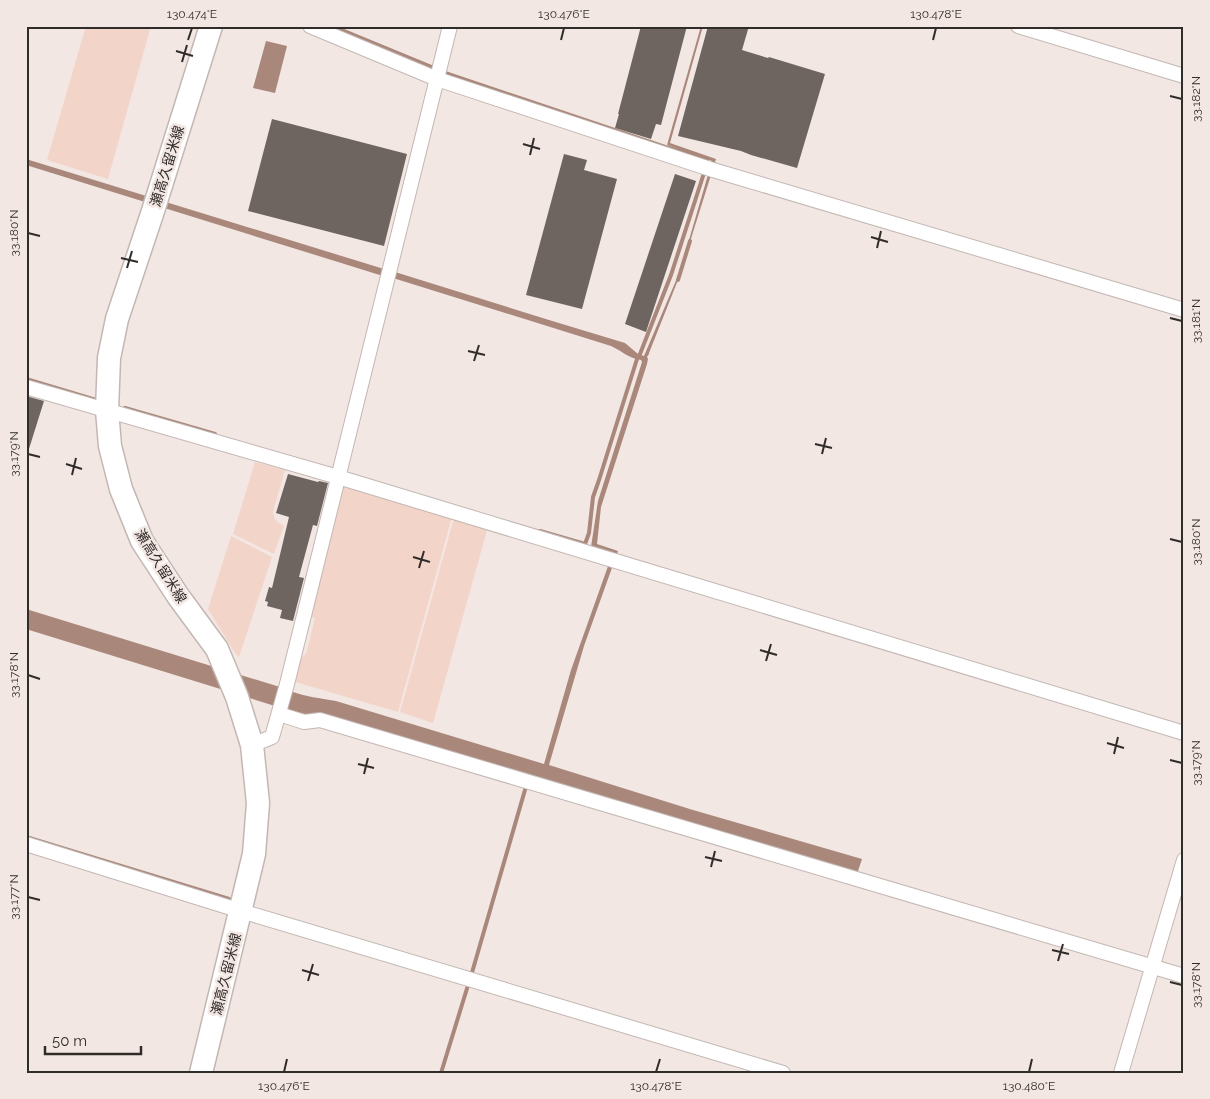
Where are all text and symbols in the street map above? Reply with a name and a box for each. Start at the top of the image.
text: 130.474°E [167,7,217,21]
text: 130.476°E [538,7,590,21]
text: 130.478°E [910,7,962,21]
text: 33.182°N [1189,76,1203,122]
street label: 瀬高久留米線 [147,123,187,209]
text: 33.180°N [7,210,21,256]
text: 33.181°N [1189,299,1203,343]
text: 33.179°N [7,431,21,477]
text: 33.180°N [1189,519,1203,565]
street label: 瀬高久留米線 [132,526,190,606]
text: 33.178°N [7,652,21,698]
text: 33.179°N [1189,740,1203,786]
text: 33.177°N [7,874,21,920]
street label: 瀬高久留米線 [208,931,244,1017]
text: 33.178°N [1189,962,1203,1008]
scale bar [45,1024,141,1056]
text: 50 m [52,1032,87,1050]
text: 130.476°E [258,1079,310,1093]
text: 130.478°E [630,1079,682,1093]
text: 130.480°E [1003,1079,1055,1093]

